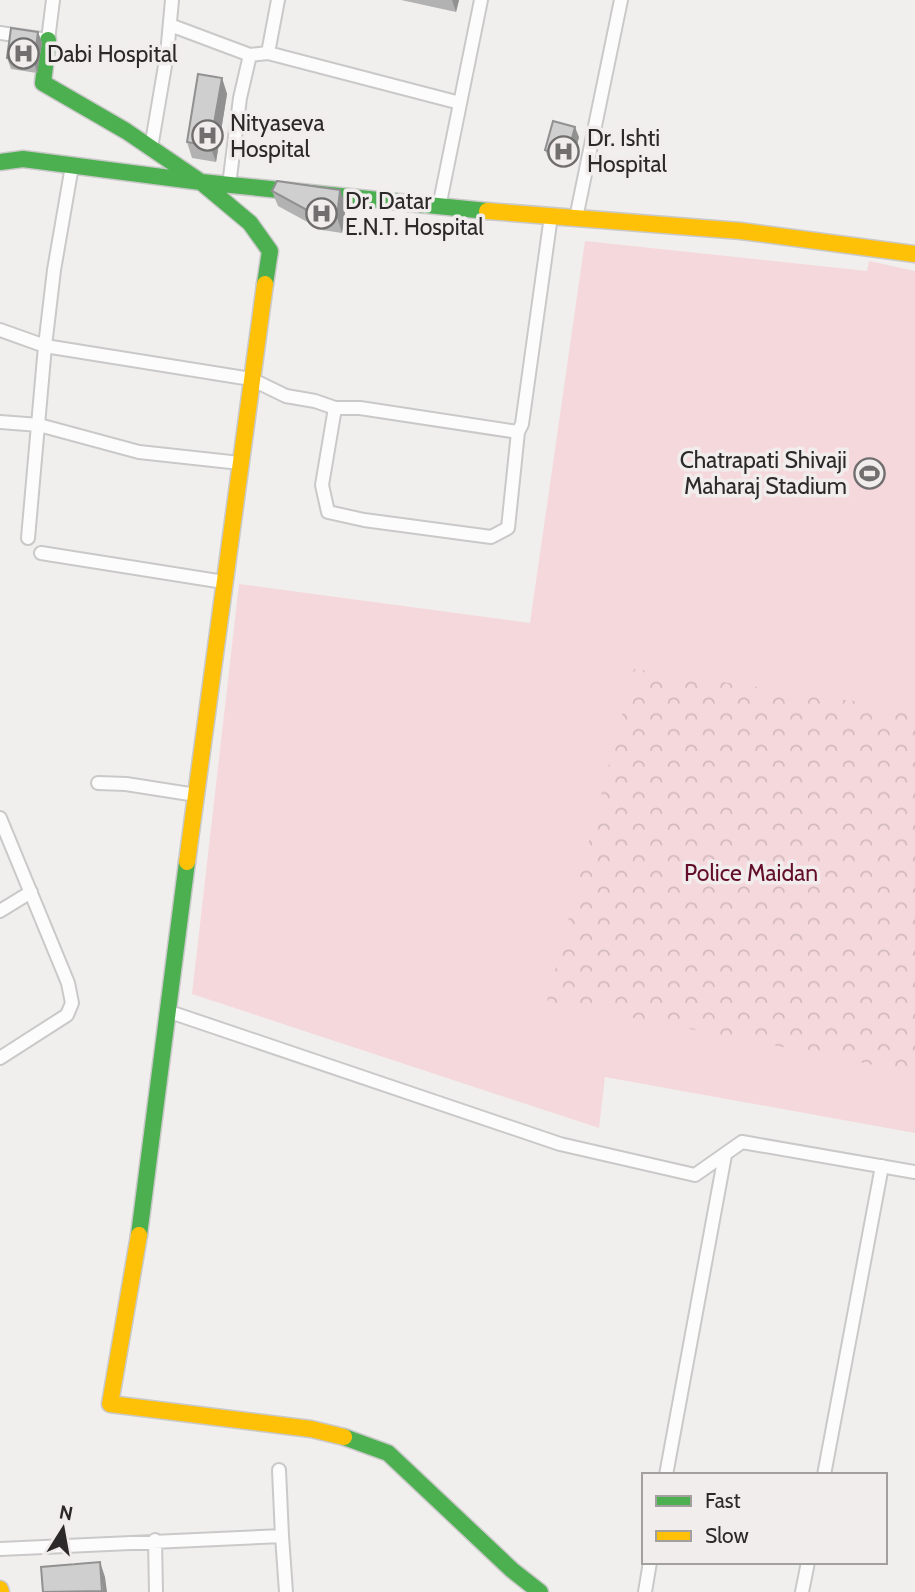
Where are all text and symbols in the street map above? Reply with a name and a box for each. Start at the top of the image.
hospital icon: Dabi Hospital [7,37,41,71]
place label: Dabi Hospital [47,40,178,68]
place label: Nityaseva Hospital [230,109,325,163]
hospital icon: Nityaseva Hospital [190,119,224,153]
place label: Dr. Ishti Hospital [587,124,668,178]
hospital icon: Dr. Ishti Hospital [547,134,581,168]
place label: Dr. Datar E.N.T. Hospital [345,187,484,241]
hospital icon: Dr. Datar E.N.T. Hospital [305,197,339,231]
place label: Chatrapati Shivaji Maharaj Stadium [680,446,847,500]
sports icon: Chatrapati Shivaji Maharaj Stadium [853,456,887,490]
park label: Police Maidan [684,859,818,887]
legend [642,1473,887,1564]
text: Fast [705,1488,741,1513]
north arrow [28,1494,98,1564]
text: N [57,1500,75,1525]
text: Slow [705,1523,749,1548]

